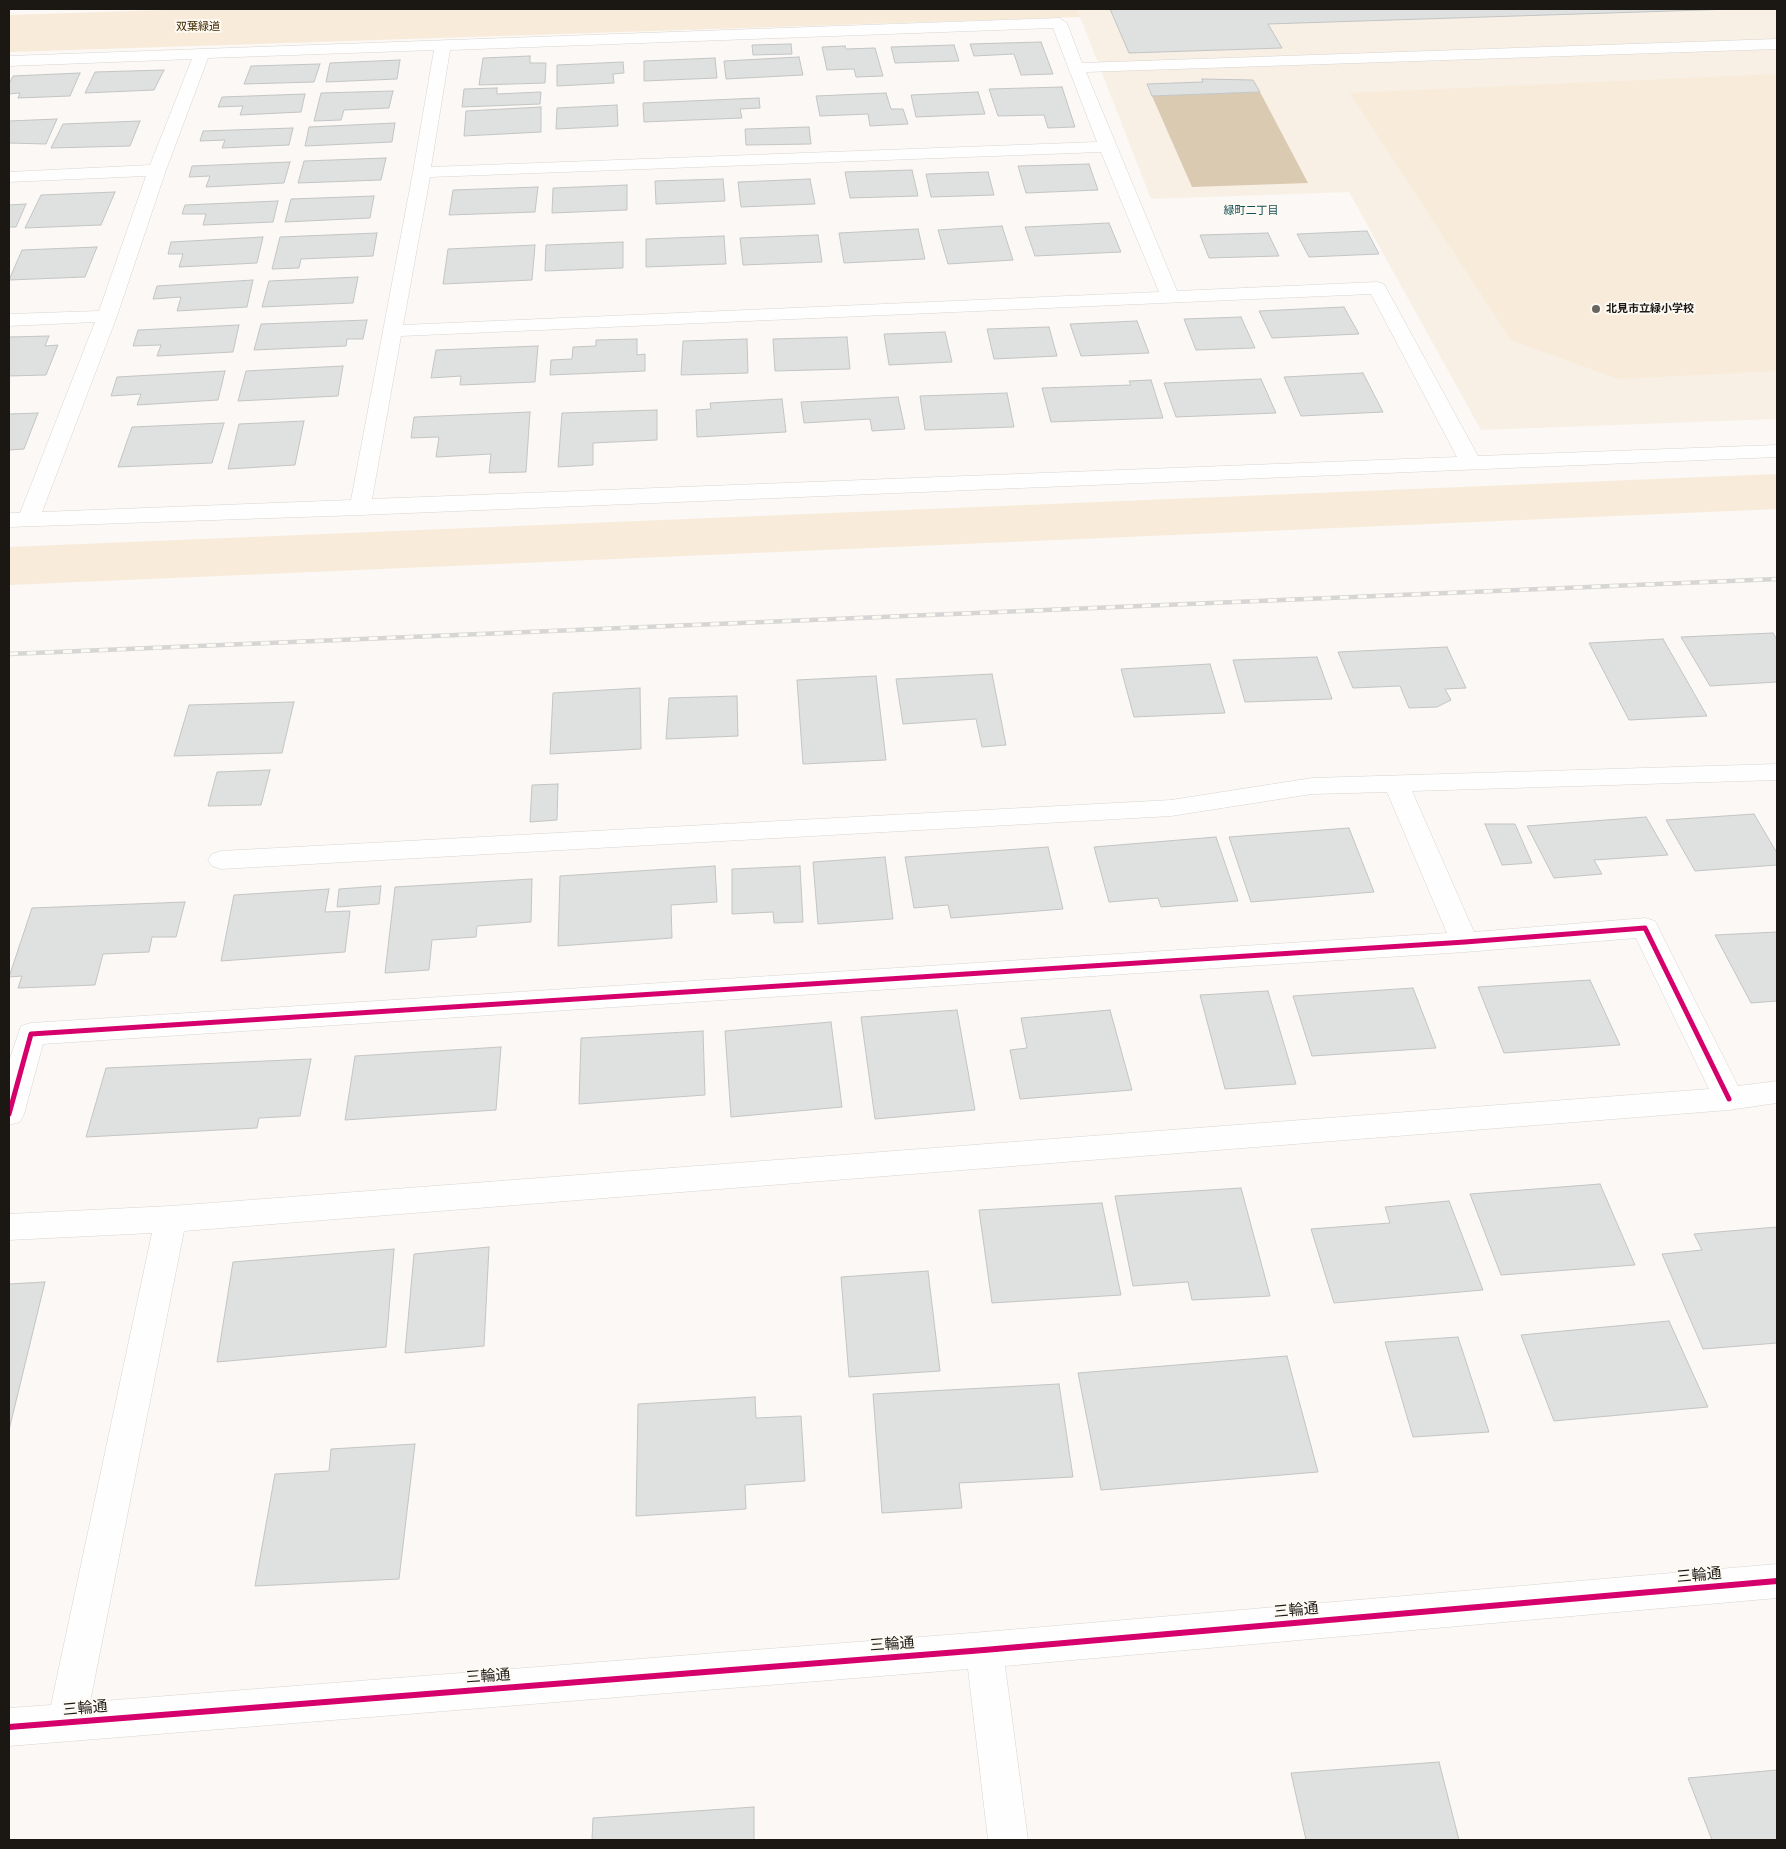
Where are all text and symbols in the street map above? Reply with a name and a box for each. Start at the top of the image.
park label: 双葉緑道 [176,20,220,34]
district label: 緑町二丁目 [1224,204,1278,218]
place label: 北見市立緑小学校 [1606,302,1694,316]
marker: 北見市立緑小学校 [1590,303,1602,315]
street label: 三輪通 [1676,1564,1722,1586]
street label: 三輪通 [1273,1599,1319,1621]
street label: 三輪通 [869,1633,915,1655]
street label: 三輪通 [465,1665,511,1687]
street label: 三輪通 [62,1697,108,1719]

